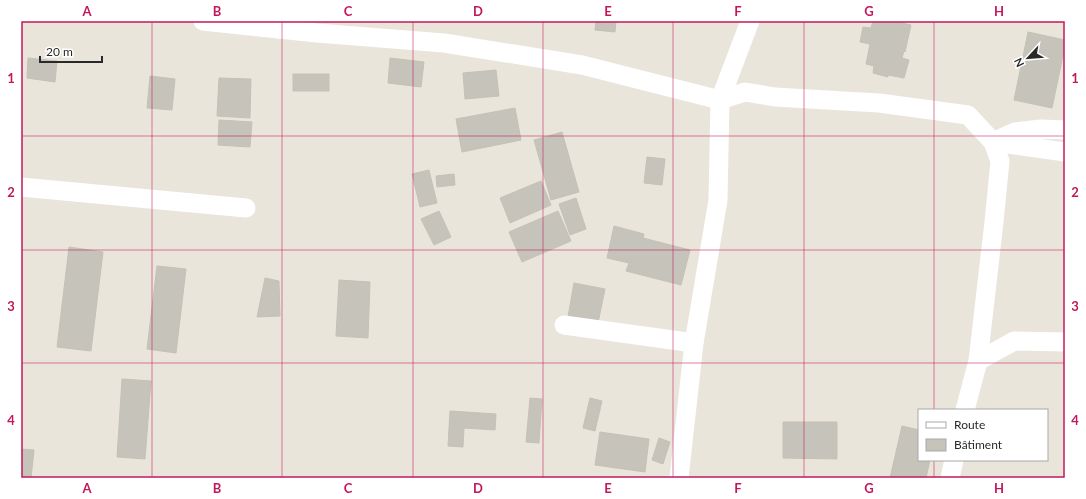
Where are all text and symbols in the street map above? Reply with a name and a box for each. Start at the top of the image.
text: A [81,3,92,19]
text: B [213,3,222,19]
text: C [344,3,353,19]
text: D [473,3,483,19]
text: E [604,3,612,19]
text: F [734,3,742,19]
text: G [864,3,874,19]
text: H [994,3,1004,19]
scale bar [40,38,102,64]
north arrow [1008,38,1048,78]
text: 20 m [46,44,73,59]
text: N [1011,56,1026,69]
text: 1 [7,70,15,86]
text: 1 [1071,70,1079,86]
text: 2 [7,184,15,200]
text: 2 [1071,184,1079,200]
text: 3 [7,298,15,314]
text: 3 [1071,298,1079,314]
legend [918,409,1048,461]
text: 4 [7,412,15,428]
text: 4 [1071,412,1079,428]
text: Route [954,417,985,432]
text: Bâtiment [954,437,1003,452]
text: A [81,480,92,496]
text: B [213,480,222,496]
text: C [344,480,353,496]
text: D [473,480,483,496]
text: E [604,480,612,496]
text: F [734,480,742,496]
text: G [864,480,874,496]
text: H [994,480,1004,496]

